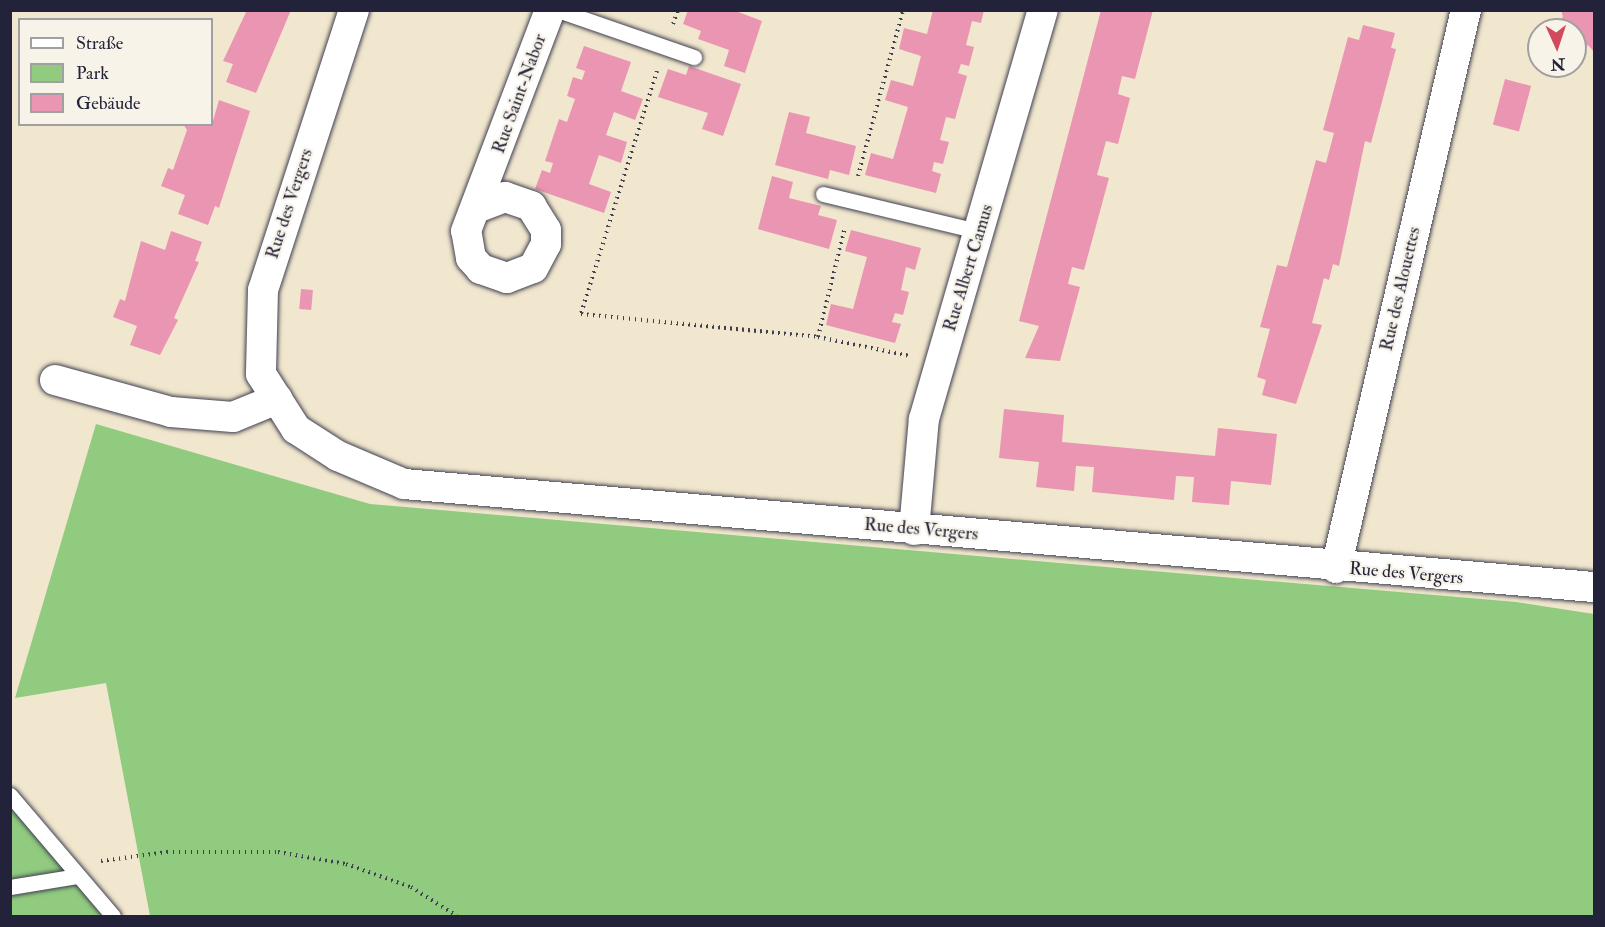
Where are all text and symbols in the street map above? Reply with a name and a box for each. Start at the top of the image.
legend [18,18,213,126]
north arrow [1527,18,1587,78]
street label: Rue Saint-Nabor [488,31,552,157]
text: Straße [76,32,123,55]
text: N [1550,54,1566,74]
text: Park [76,62,109,85]
text: Gebäude [76,92,141,115]
street label: Rue des Vergers [262,146,318,262]
street label: Rue Albert Camus [939,202,999,334]
street label: Rue des Alouettes [1376,225,1426,353]
street label: Rue des Vergers [863,514,979,546]
street label: Rue des Vergers [1348,558,1464,590]

